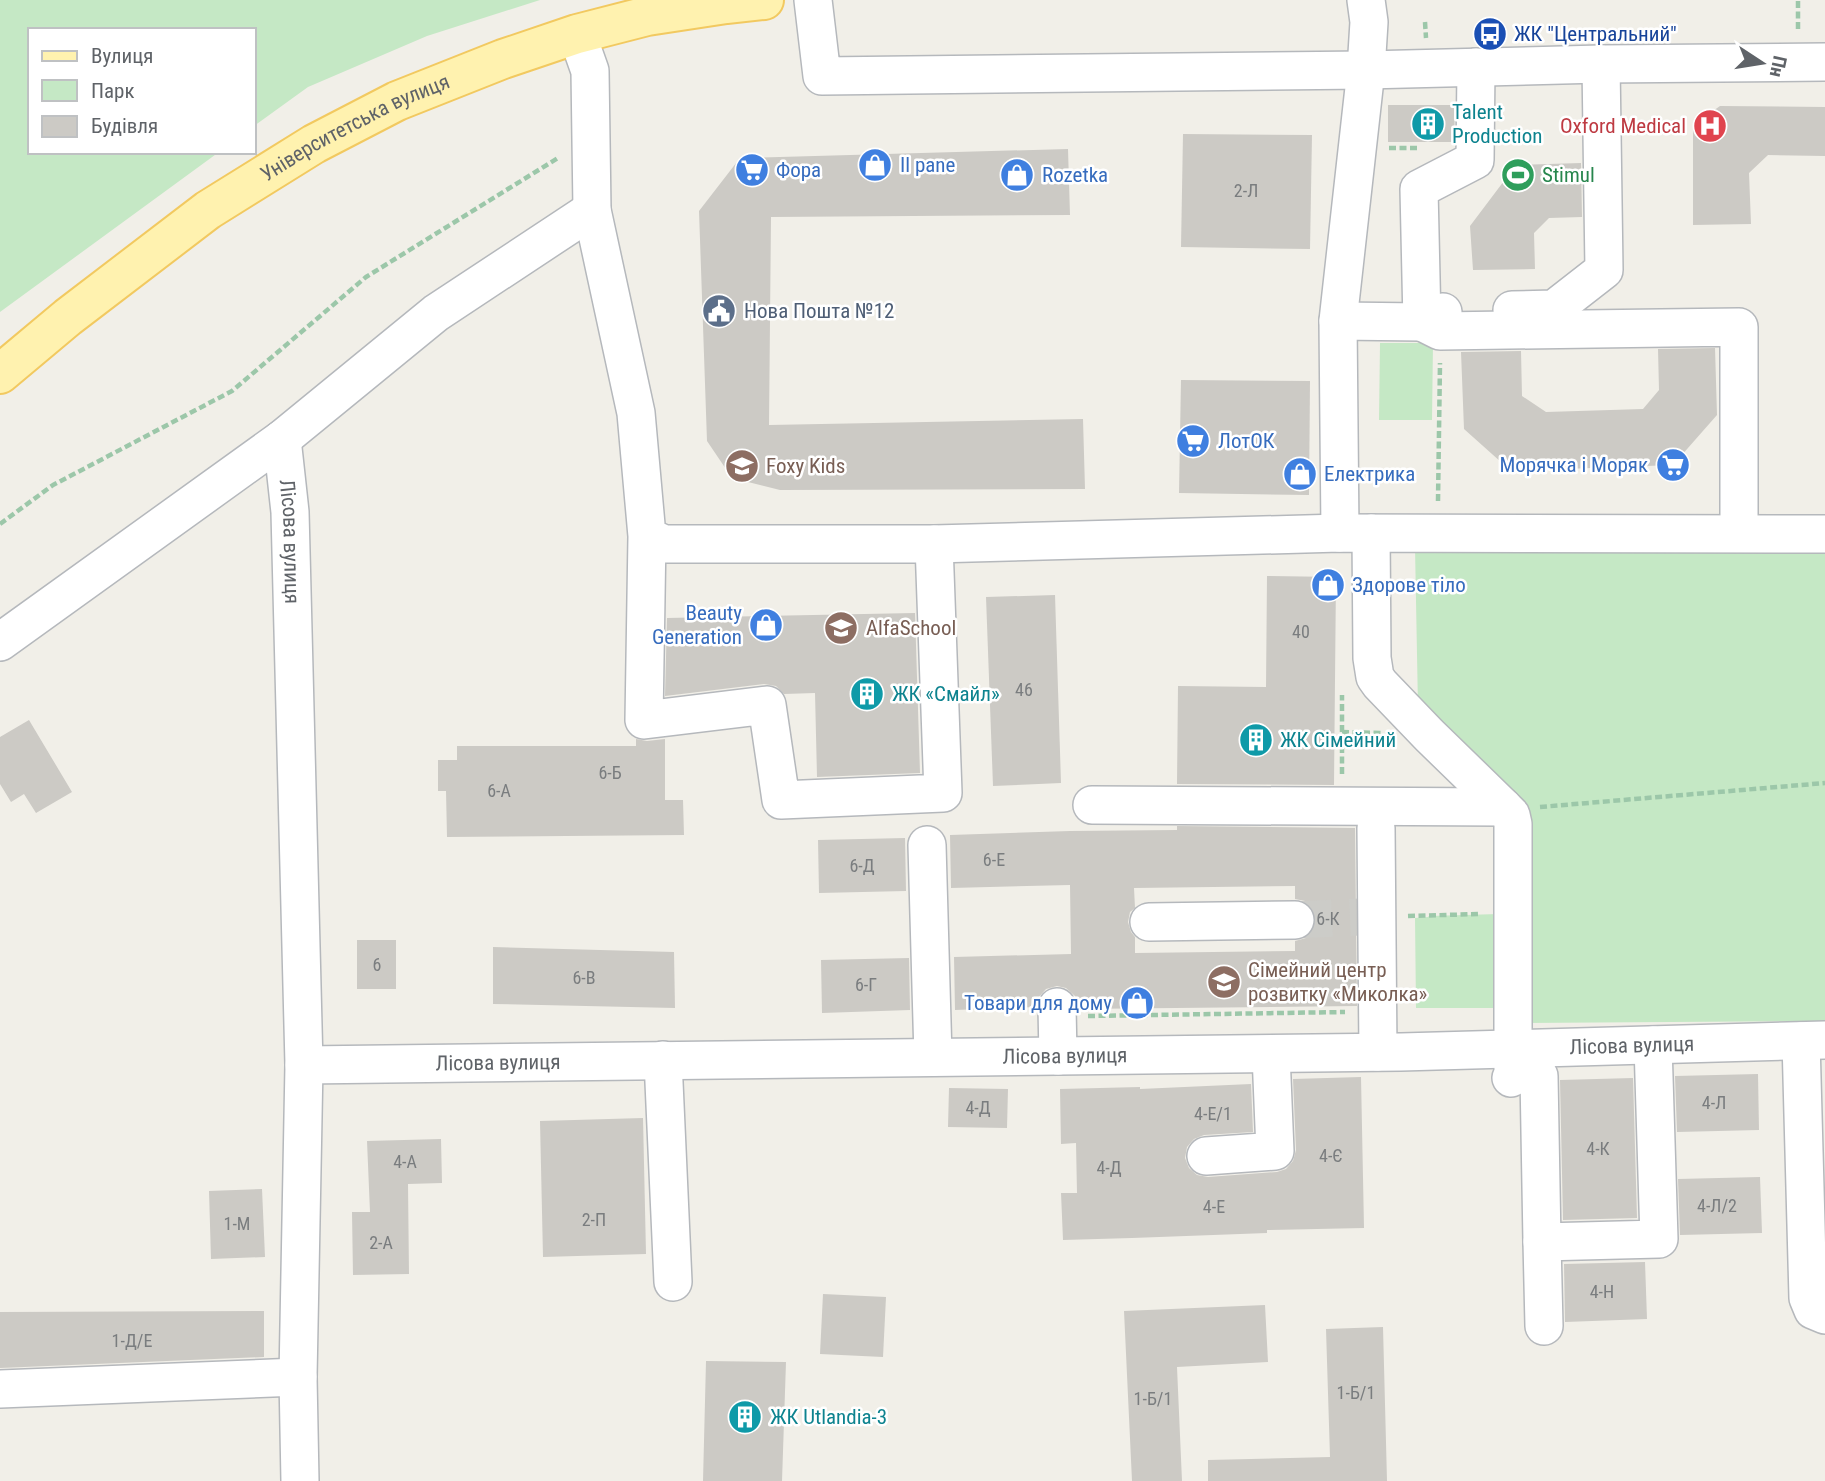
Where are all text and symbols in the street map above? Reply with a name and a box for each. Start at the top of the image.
bus stop icon: ЖК "Центральний" [1471,15,1509,53]
place label: ЖК "Центральний" [1514,22,1677,46]
legend [28,28,256,154]
north arrow [1727,28,1797,98]
text: Вулиця [91,44,153,68]
text: Пн [1765,54,1792,79]
street label: Університетська вулиця [256,69,453,186]
text: Парк [91,79,135,103]
place label: Talent Production [1452,100,1542,148]
building icon: Talent Production [1409,105,1447,143]
hospital icon: Oxford Medical [1691,107,1729,145]
text: Будівля [91,114,158,138]
place label: Oxford Medical [1560,114,1686,138]
shop icon: Il pane [856,146,894,184]
supermarket icon: Фора [733,151,771,189]
place label: Il pane [900,153,955,177]
shop icon: Rozetka [998,156,1036,194]
sports icon: Stimul [1499,156,1537,194]
place label: Фора [776,158,821,182]
place label: Rozetka [1042,163,1108,187]
place label: Stimul [1542,163,1595,187]
house number: 2-Л [1234,180,1258,201]
public building icon: Нова Пошта №12 [700,292,738,330]
place label: Нова Пошта №12 [744,299,894,323]
supermarket icon: ЛотОК [1174,422,1212,460]
place label: ЛотОК [1218,429,1275,453]
supermarket icon: Морячка і Моряк [1654,446,1692,484]
school or university icon: Foxy Kids [723,447,761,485]
place label: Морячка і Моряк [1499,453,1648,477]
place label: Foxy Kids [766,454,845,478]
shop icon: Електрика [1281,455,1319,493]
place label: Електрика [1324,462,1415,486]
street label: Лісова вулиця [274,478,304,604]
shop icon: Здорове тіло [1309,566,1347,604]
place label: Здорове тіло [1352,573,1466,597]
place label: Beauty Generation [652,601,742,649]
shop icon: Beauty Generation [747,606,785,644]
school or university icon: AlfaSchool [822,609,860,647]
place label: AlfaSchool [866,616,956,640]
house number: 40 [1292,621,1310,642]
building icon: ЖК «Смайл» [848,675,886,713]
house number: 46 [1015,679,1033,700]
place label: ЖК «Смайл» [892,682,1000,706]
building icon: ЖК Сімейний [1237,721,1275,759]
place label: ЖК Сімейний [1280,728,1396,752]
house number: 6-Б [598,762,622,783]
house number: 6-А [487,780,511,801]
house number: 6-Е [983,849,1005,870]
house number: 6-Д [849,855,875,876]
house number: 6-К [1316,908,1340,929]
house number: 6 [373,954,381,975]
place label: Сімейний центр розвитку «Миколка» [1248,958,1428,1006]
school or university icon: Сімейний центр розвитку «Миколка» [1205,963,1243,1001]
house number: 6-В [572,967,596,988]
house number: 6-Г [855,974,877,995]
shop icon: Товари для дому [1118,984,1156,1022]
place label: Товари для дому [964,991,1112,1015]
street label: Лісова вулиця [1569,1032,1695,1059]
street label: Лісова вулиця [1002,1043,1128,1069]
street label: Лісова вулиця [435,1050,561,1075]
house number: 4-Л [1702,1092,1726,1113]
house number: 4-Д [965,1097,991,1118]
house number: 4-Е/1 [1194,1103,1232,1124]
house number: 4-К [1586,1138,1610,1159]
house number: 4-Є [1319,1145,1343,1166]
house number: 4-А [393,1151,417,1172]
house number: 4-Д [1096,1157,1122,1178]
house number: 4-Л/2 [1697,1195,1737,1216]
house number: 4-Е [1203,1196,1225,1217]
house number: 2-П [582,1209,606,1230]
house number: 1-М [224,1213,250,1234]
house number: 2-А [369,1232,393,1253]
house number: 4-Н [1590,1281,1614,1302]
house number: 1-Д/Е [112,1330,152,1351]
house number: 1-Б/1 [1337,1382,1375,1403]
house number: 1-Б/1 [1134,1388,1172,1409]
building icon: ЖК Utlandia-3 [726,1398,764,1436]
place label: ЖК Utlandia-3 [770,1405,887,1429]

